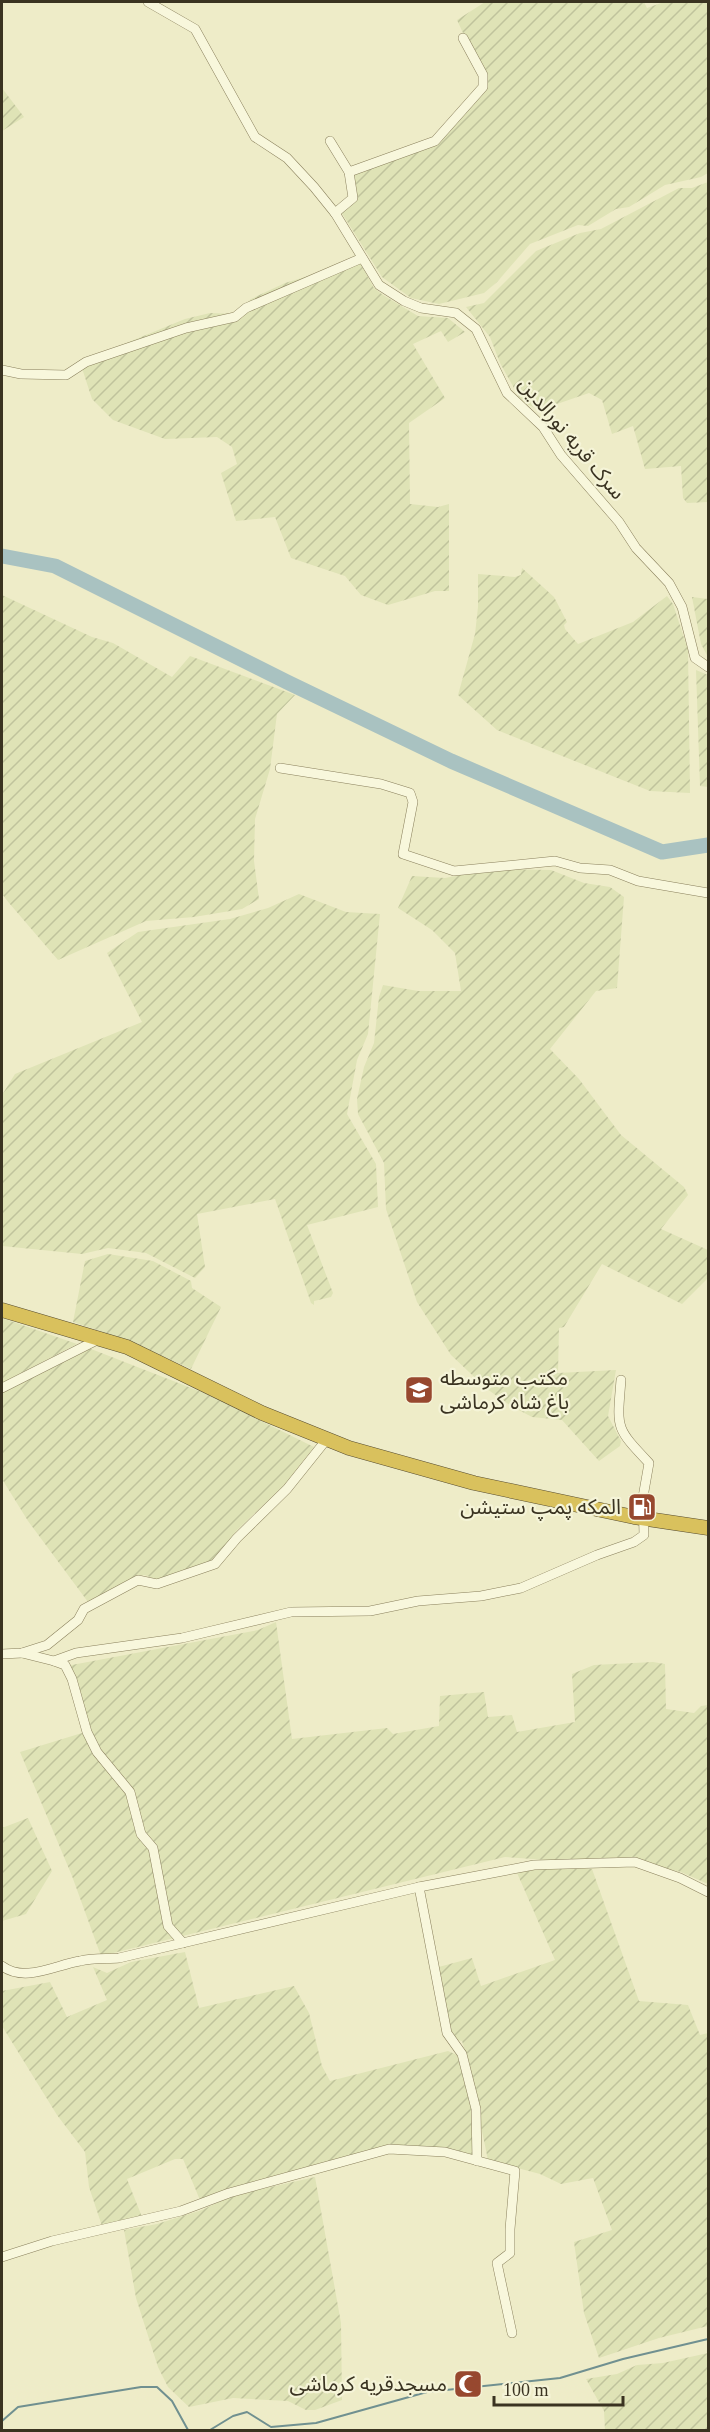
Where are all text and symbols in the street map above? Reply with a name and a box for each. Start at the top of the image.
street label: سرک قریه نورالدین [514,372,630,504]
place label: مکتب متوسطه باغ شاه کرماشی [440,1366,569,1417]
school or university icon: مکتب متوسطه باغ شاه کرماشی [403,1374,435,1406]
fuel station icon: المکه پمپ ستیشن [626,1491,658,1523]
place label: المکه پمپ ستیشن [460,1495,621,1521]
mosque icon: مسجدقریه کرماشی [452,2368,484,2400]
scale bar [494,2369,623,2407]
place label: مسجدقریه کرماشی [290,2372,447,2396]
text: 100 m [503,2380,549,2400]

